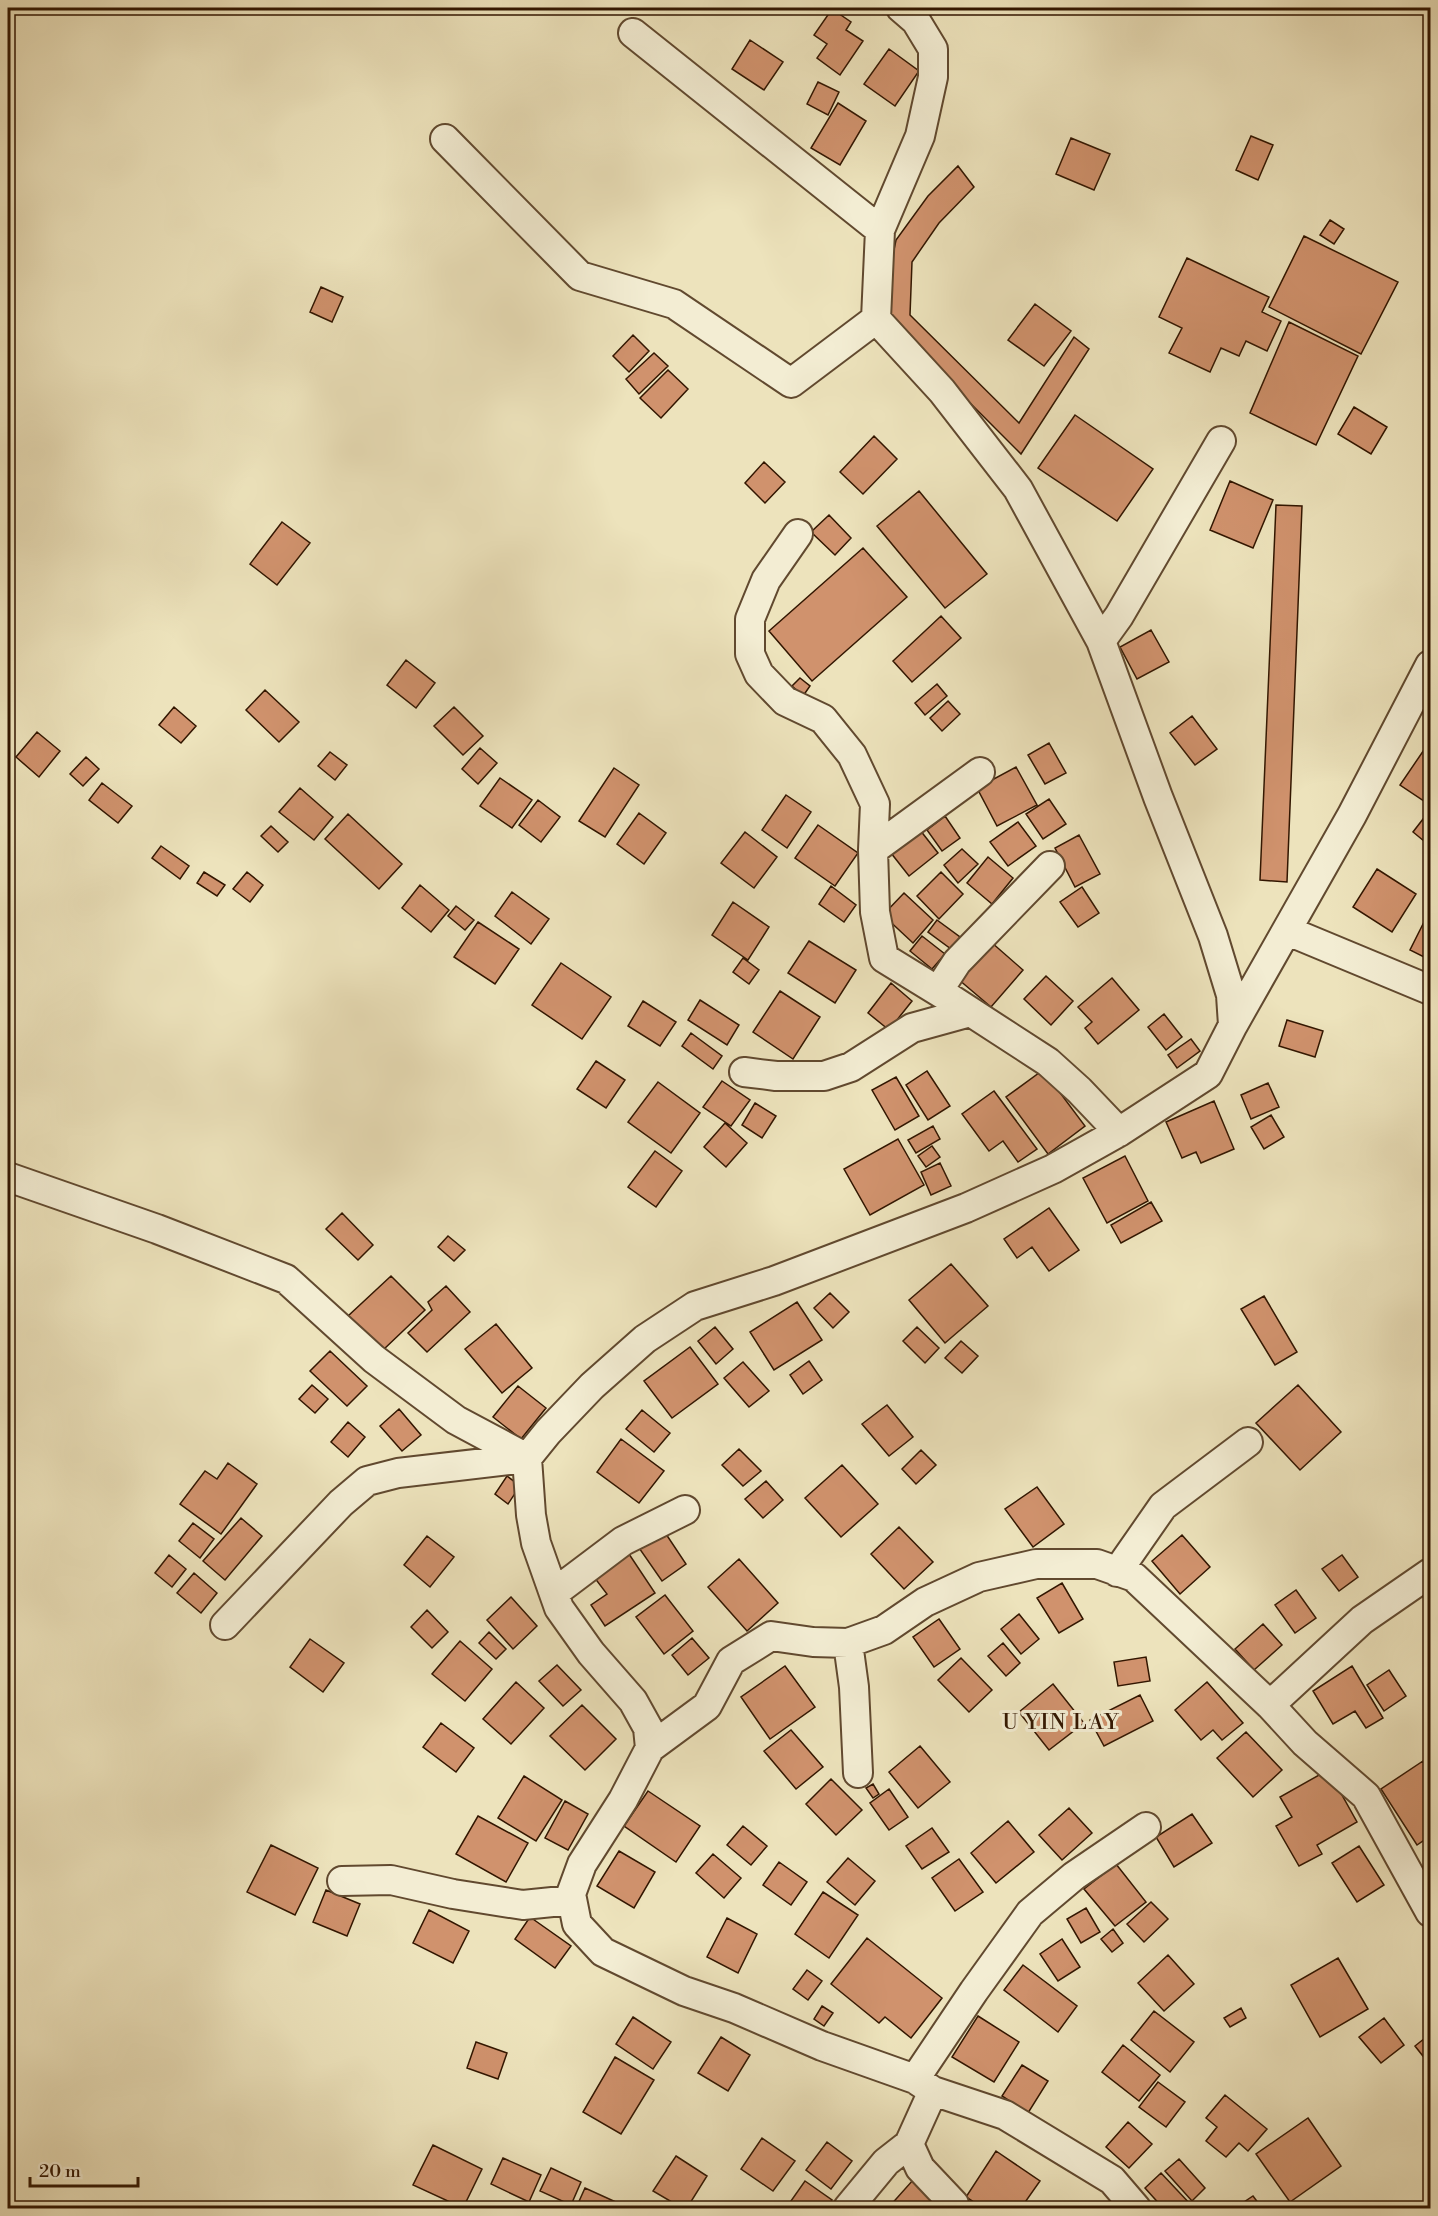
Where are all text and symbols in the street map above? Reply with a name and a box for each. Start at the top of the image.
district label: U YIN LAY [1002,1710,1120,1736]
scale bar [30,2150,138,2188]
text: 20 m [39,2160,81,2183]

